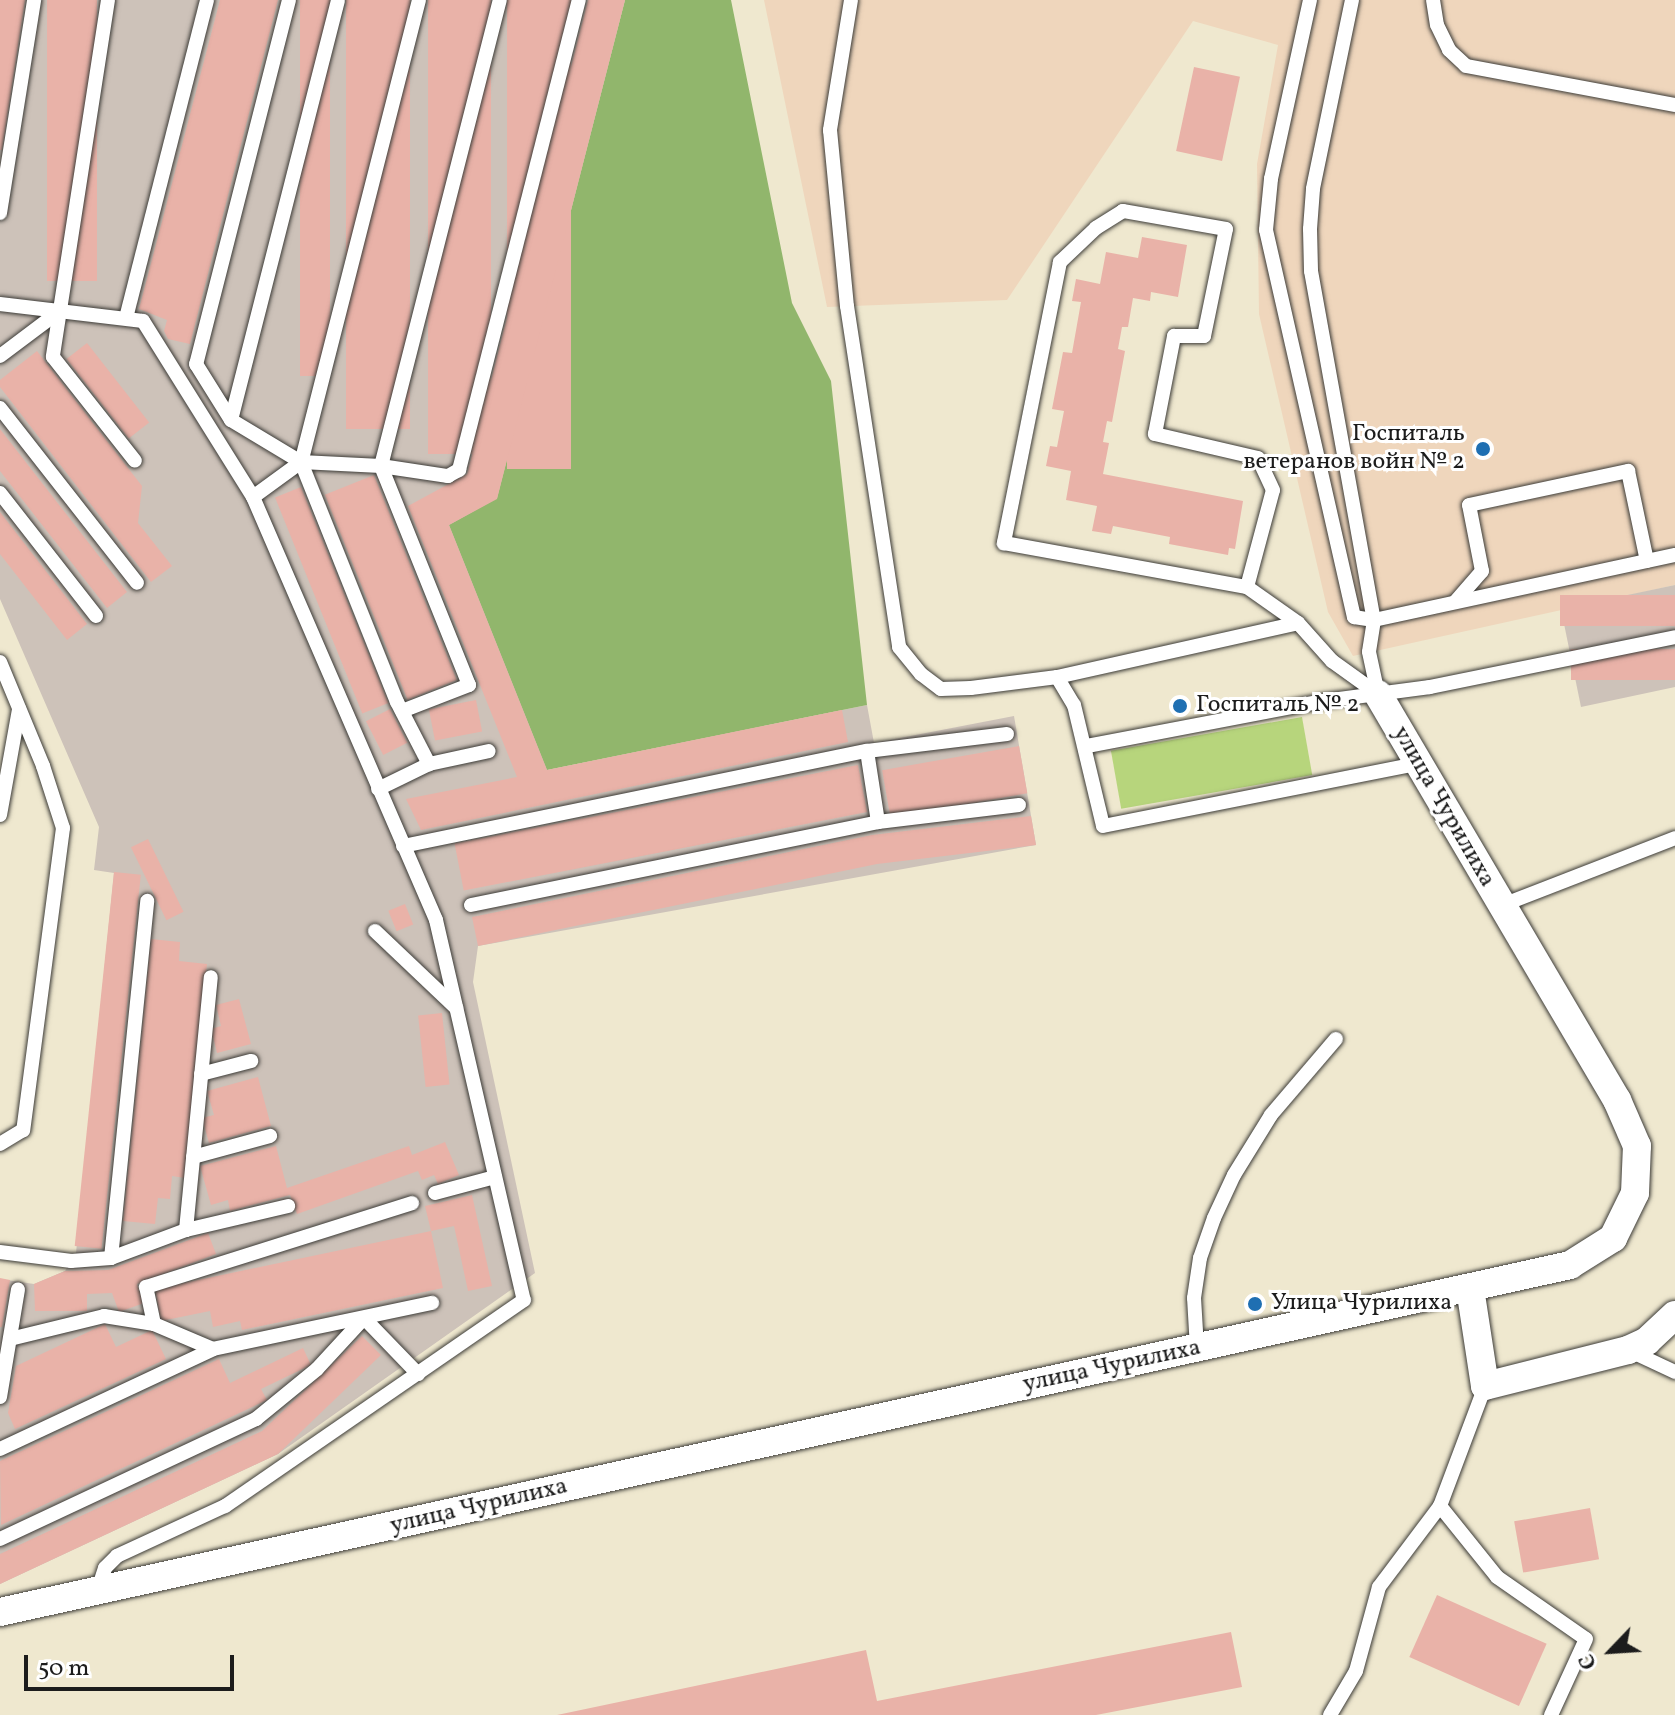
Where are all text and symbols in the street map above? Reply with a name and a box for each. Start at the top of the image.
place label: Госпиталь ветеранов войн № 2 [1243,421,1465,477]
marker: Госпиталь ветеранов войн № 2 [1472,438,1494,460]
place label: Госпиталь № 2 [1196,692,1359,720]
marker: Госпиталь № 2 [1171,697,1189,715]
street label: улица Чурилиха [1385,721,1501,893]
place label: Улица Чурилиха [1271,1290,1452,1318]
marker: Улица Чурилиха [1246,1295,1264,1313]
street label: улица Чурилиха [1020,1334,1204,1400]
street label: улица Чурилиха [387,1473,571,1541]
north arrow [1571,1611,1651,1691]
scale bar [28,1639,238,1689]
text: С [1572,1648,1606,1674]
text: 50 m [38,1652,90,1686]

